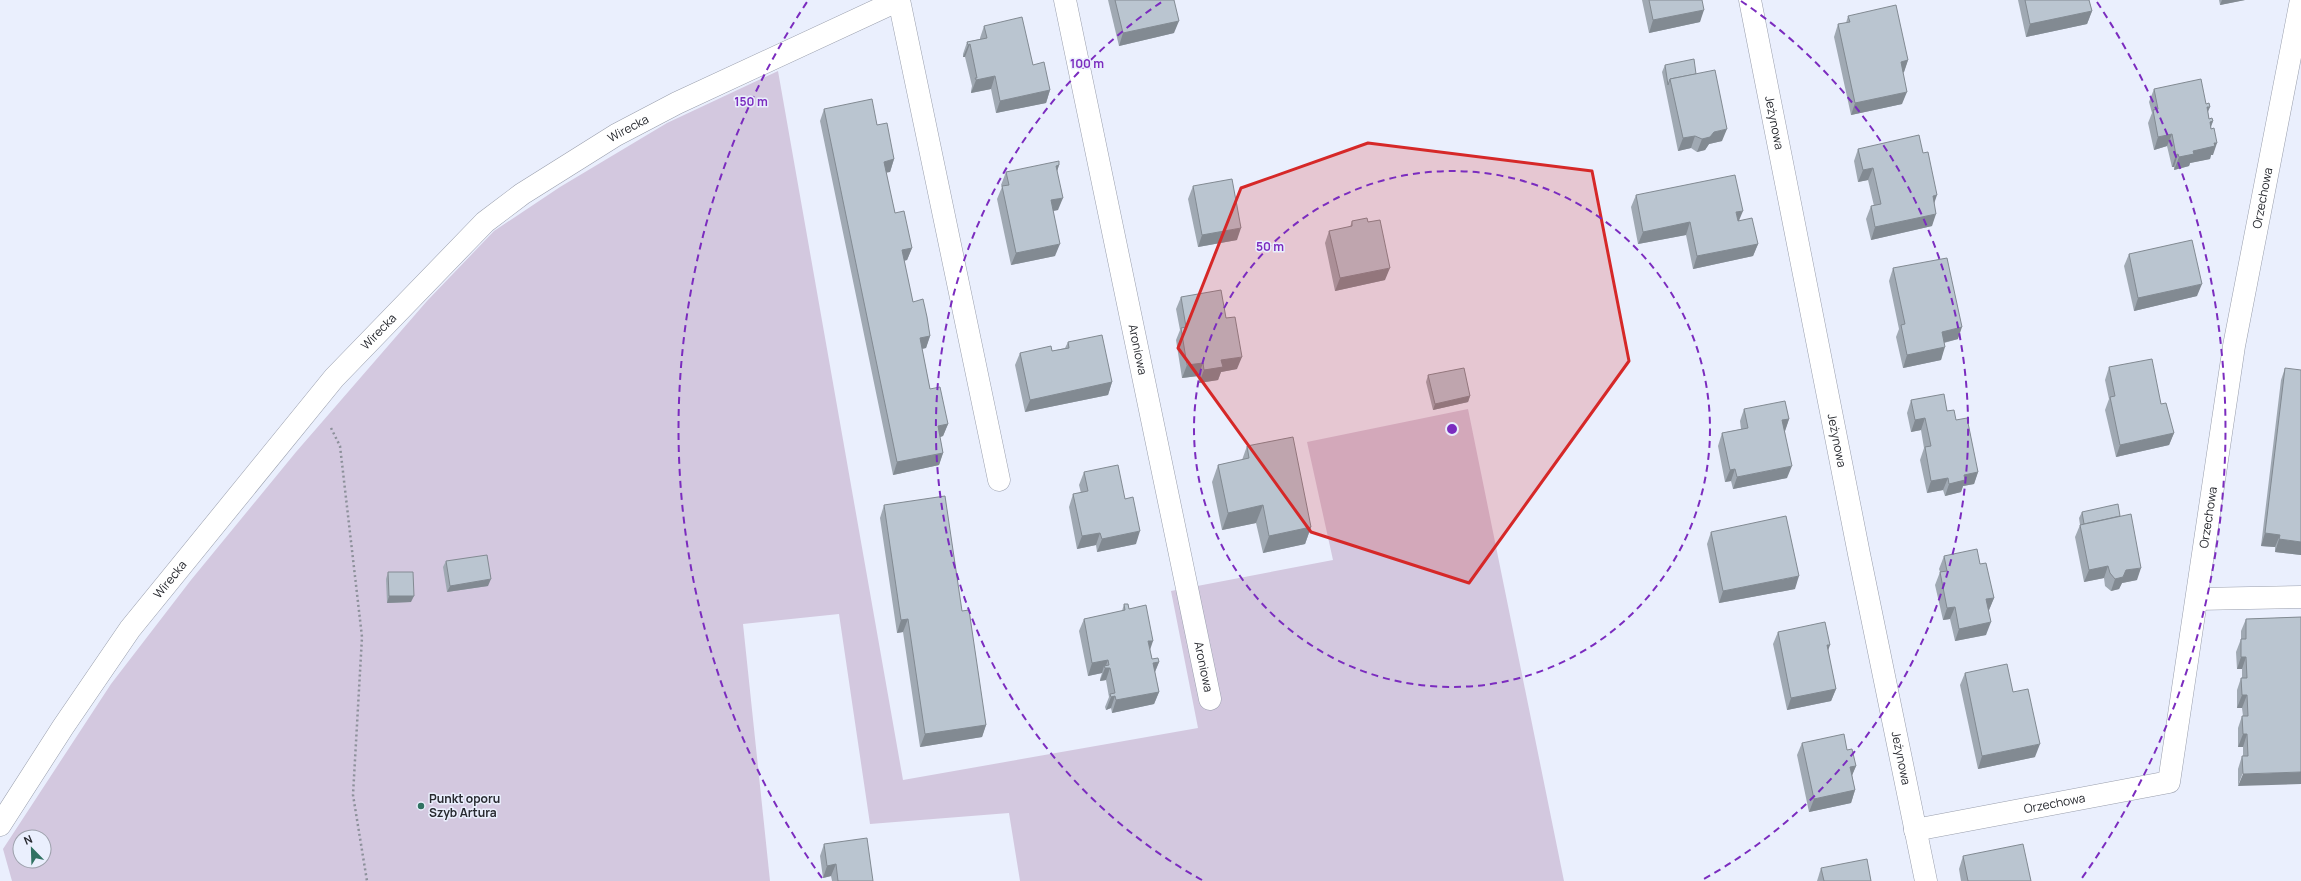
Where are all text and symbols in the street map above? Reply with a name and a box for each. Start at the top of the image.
text: 100 m [1070,55,1104,72]
text: 150 m [734,93,768,110]
street label: Jeżynowa [1761,94,1788,151]
street label: Wirecka [604,110,652,146]
street label: Orzechowa [2248,166,2276,230]
text: 50 m [1256,238,1284,255]
street label: Wirecka [357,310,400,353]
street label: Aroniowa [1124,323,1152,376]
street label: Jeżynowa [1824,412,1851,469]
centre of rings [1445,422,1459,436]
street label: Orzechowa [2195,485,2221,549]
street label: Wirecka [149,557,190,602]
street label: Aroniowa [1190,640,1217,694]
street label: Jeżynowa [1888,730,1915,786]
street label: Orzechowa [2022,789,2087,817]
place label: Punkt oporu Szyb Artura [429,790,500,821]
marker: Punkt oporu Szyb Artura [416,801,426,811]
north arrow [12,829,52,869]
text: N [21,831,35,848]

